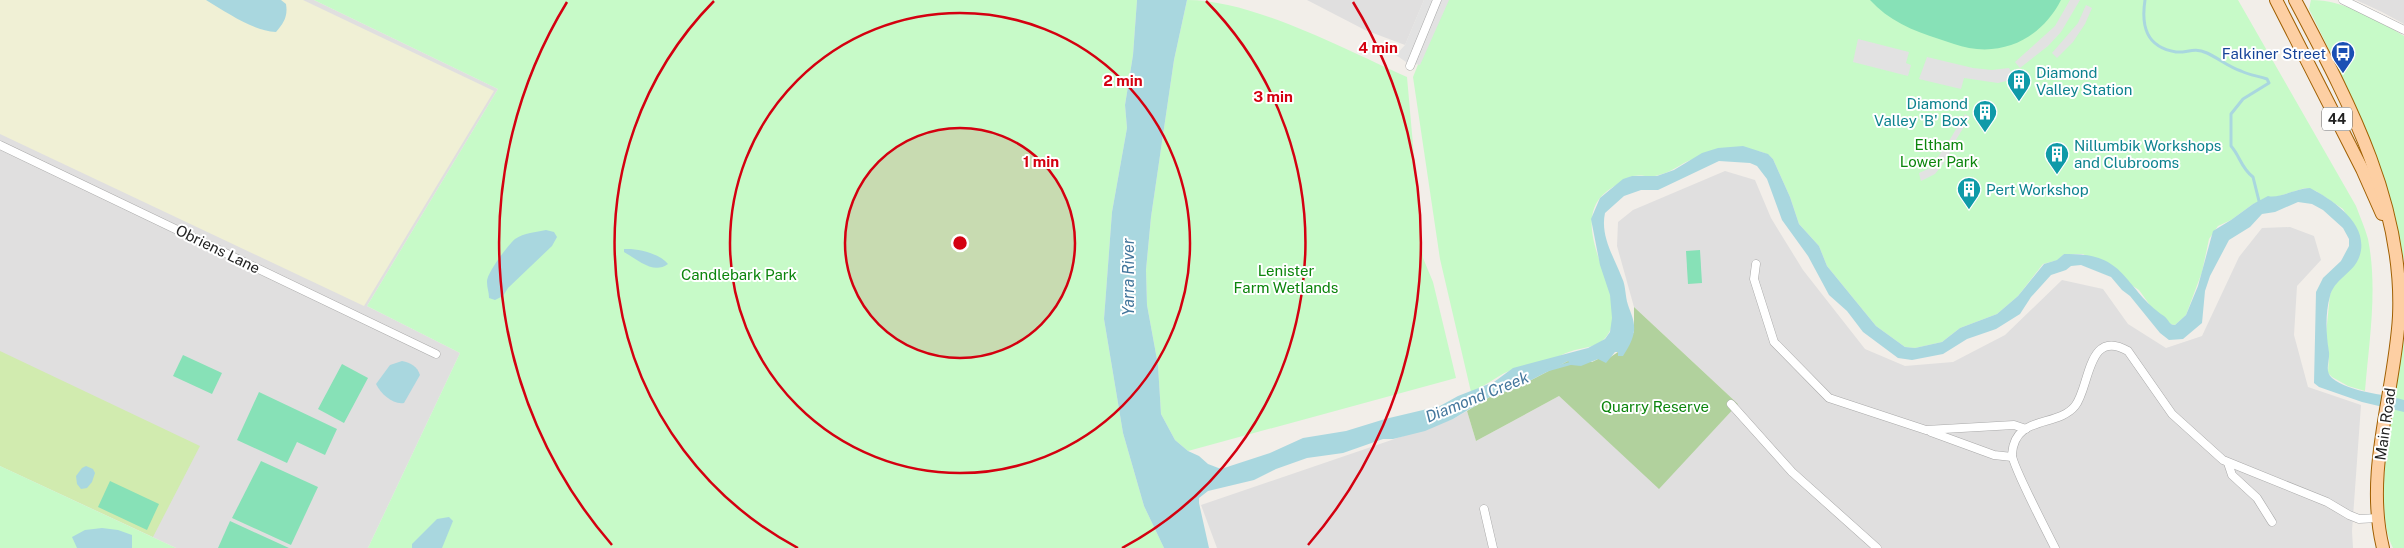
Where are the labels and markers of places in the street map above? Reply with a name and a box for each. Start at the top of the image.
bus stop icon: Falkiner Street [2330,40,2356,74]
place label: Falkiner Street [2222,45,2326,62]
place label: Diamond Valley Station [2036,64,2132,98]
building icon: Diamond Valley Station [2006,68,2032,102]
place label: Diamond Valley 'B' Box [1874,95,1968,129]
building icon: Diamond Valley 'B' Box [1972,99,1998,133]
place label: Nillumbik Workshops and Clubrooms [2074,137,2221,171]
building icon: Nillumbik Workshops and Clubrooms [2044,141,2070,175]
building icon: Pert Workshop [1956,176,1982,210]
place label: Pert Workshop [1986,181,2089,198]
centre of rings [951,234,969,252]

